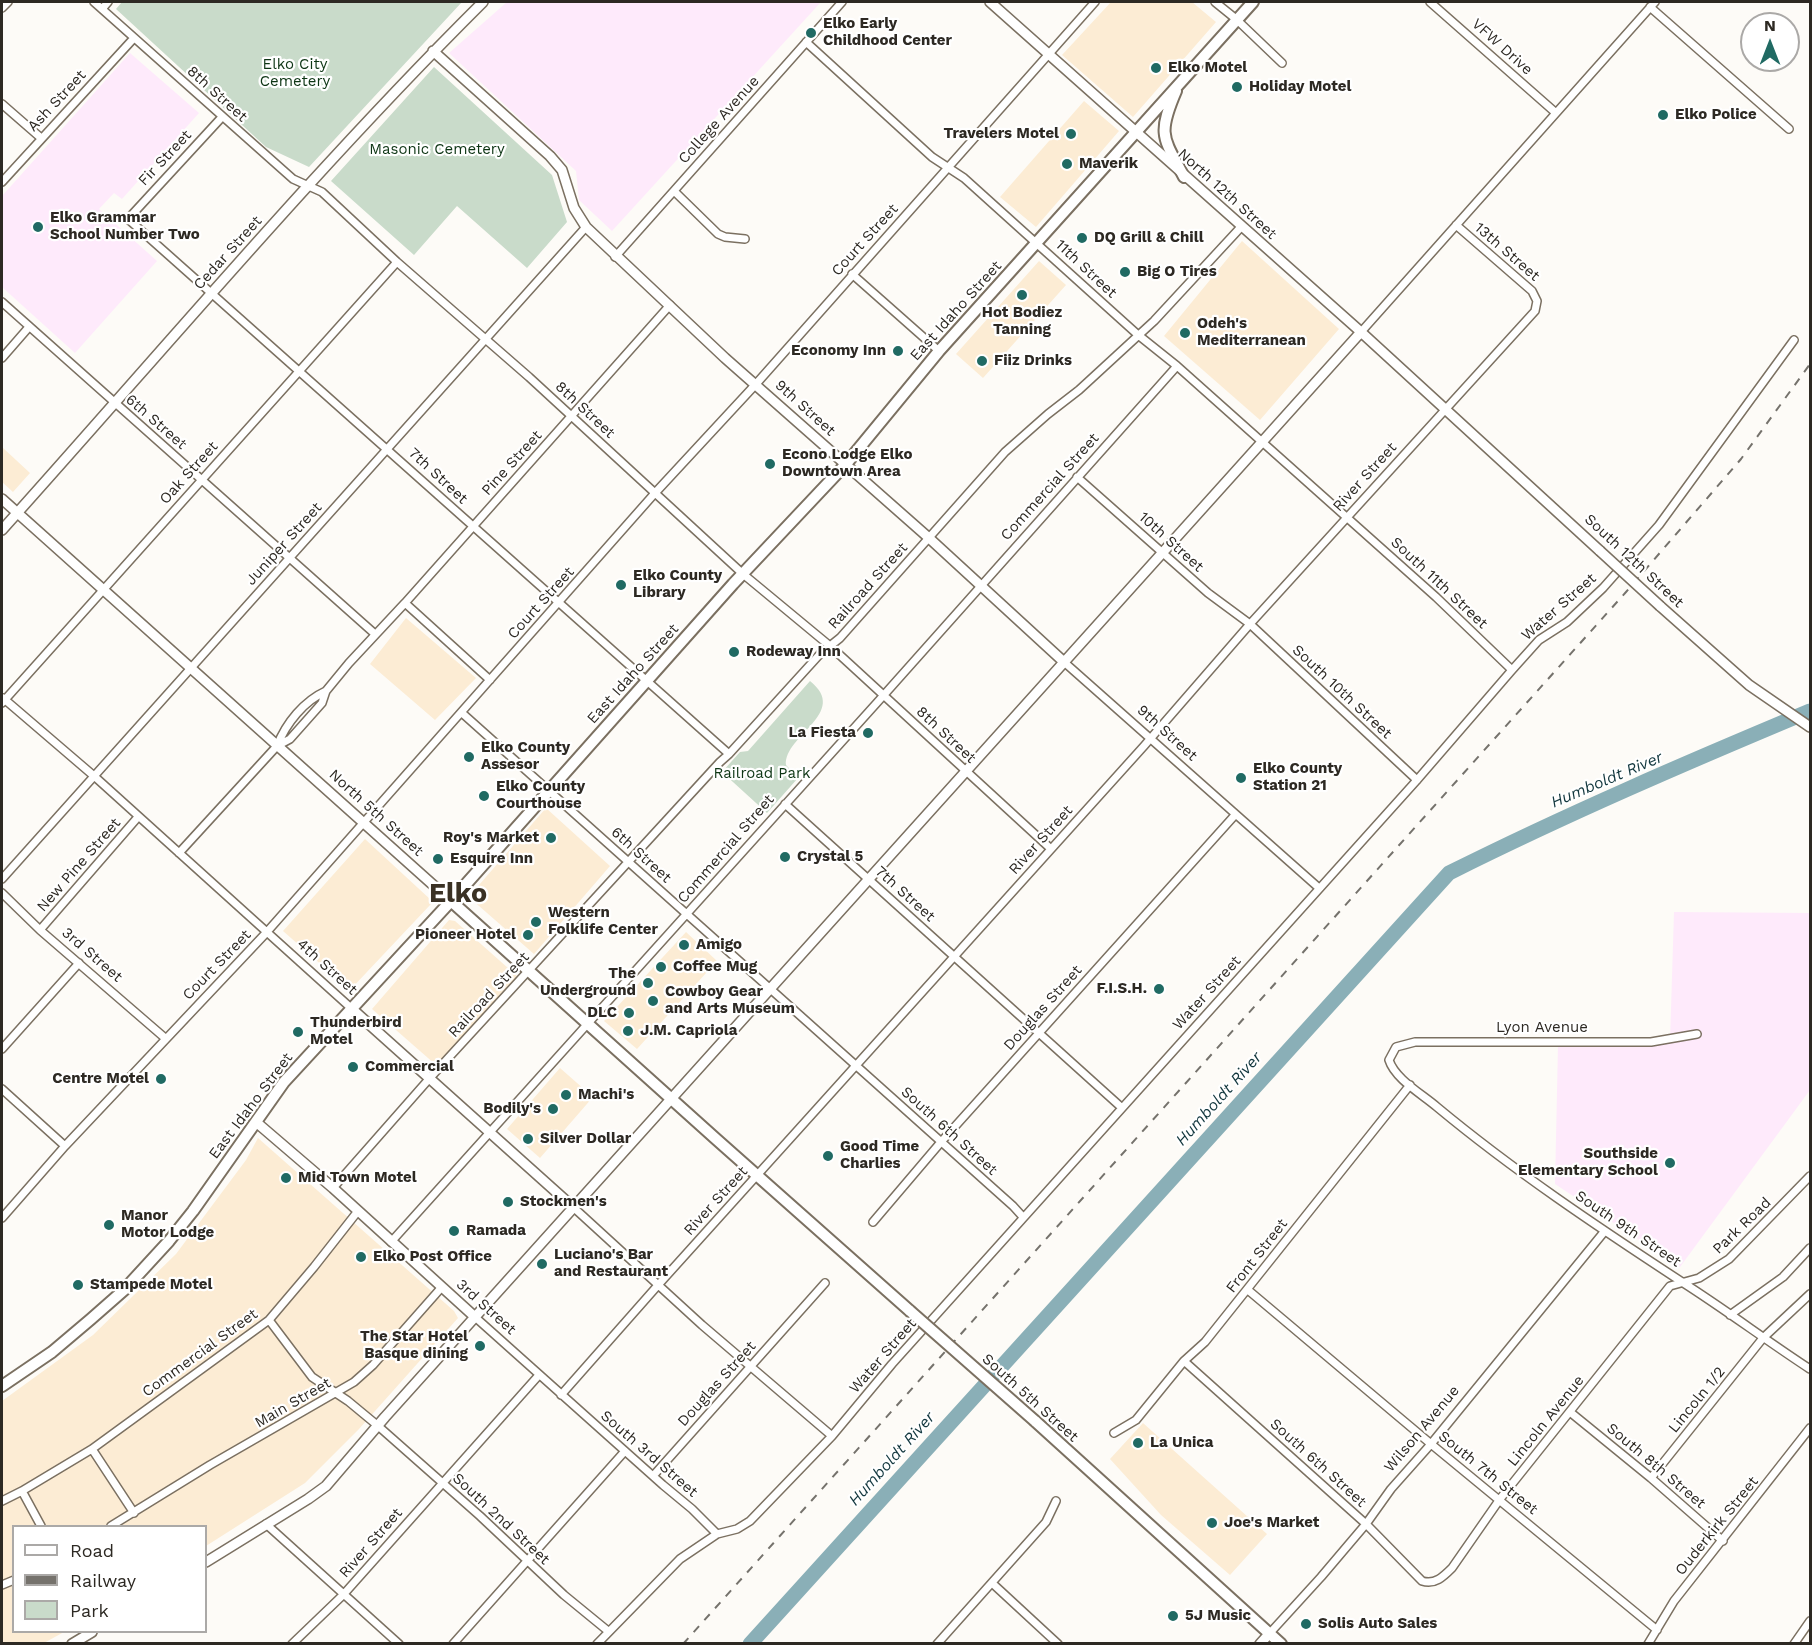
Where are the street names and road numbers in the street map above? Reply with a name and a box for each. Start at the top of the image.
street label: VFW Drive [1468,15,1536,79]
street label: 8th Street [183,62,251,126]
street label: Ash Street [24,67,90,135]
street label: College Avenue [675,72,763,168]
street label: Fir Street [135,126,195,190]
street label: North 12th Street [1174,145,1280,243]
street label: Court Street [828,200,902,280]
street label: Cedar Street [190,212,266,294]
street label: 13th Street [1471,219,1543,285]
street label: 11th Street [1052,236,1120,302]
street label: East Idaho Street [906,257,1006,365]
street label: 9th Street [771,376,839,440]
street label: 8th Street [551,378,619,442]
street label: 6th Street [122,391,190,453]
street label: Pine Street [478,427,546,499]
street label: Commercial Street [997,430,1103,544]
street label: Oak Street [156,438,222,508]
street label: River Street [1329,439,1401,515]
street label: 7th Street [405,444,471,508]
street label: Juniper Street [242,499,326,589]
street label: 10th Street [1135,508,1207,576]
street label: South 12th Street [1581,510,1687,612]
street label: South 11th Street [1387,533,1491,633]
street label: Railroad Street [824,539,912,633]
street label: Court Street [504,563,578,643]
street label: Water Street [1518,570,1600,644]
street label: East Idaho Street [583,620,683,728]
street label: South 10th Street [1288,641,1396,743]
street label: 9th Street [1133,701,1201,765]
street label: 8th Street [912,703,980,767]
street label: North 5th Street [325,766,427,860]
street label: Commercial Street [674,791,778,907]
street label: River Street [1005,802,1077,878]
street label: New Pine Street [33,814,125,916]
street label: 6th Street [607,823,675,887]
street label: 7th Street [871,862,939,926]
street label: 3rd Street [58,924,126,986]
street label: Court Street [179,926,255,1004]
street label: 4th Street [293,935,361,999]
street label: Railroad Street [445,949,533,1041]
street label: Water Street [1169,952,1245,1034]
street label: Douglas Street [1000,962,1086,1054]
street label: Lyon Avenue [1496,1019,1588,1037]
street label: East Idaho Street [205,1049,297,1163]
street label: South 6th Street [897,1083,1001,1179]
street label: River Street [680,1163,752,1239]
street label: South 9th Street [1572,1187,1684,1271]
street label: Park Road [1709,1194,1775,1258]
street label: Front Street [1222,1215,1292,1297]
street label: 3rd Street [452,1275,520,1339]
street label: Commercial Street [139,1305,261,1401]
street label: Water Street [846,1315,920,1397]
street label: Douglas Street [674,1338,760,1430]
street label: South 5th Street [978,1350,1082,1446]
street label: Lincoln 1/2 [1665,1363,1729,1437]
street label: Lincoln Avenue [1504,1372,1588,1470]
street label: Main Street [252,1374,334,1432]
street label: Wilson Avenue [1381,1382,1463,1476]
street label: South 3rd Street [597,1407,701,1501]
street label: South 6th Street [1266,1415,1370,1511]
street label: South 8th Street [1603,1419,1709,1513]
street label: South 7th Street [1435,1427,1541,1519]
street label: South 2nd Street [449,1469,553,1569]
street label: Ouderkirk Street [1672,1473,1762,1579]
street label: River Street [336,1504,406,1582]

